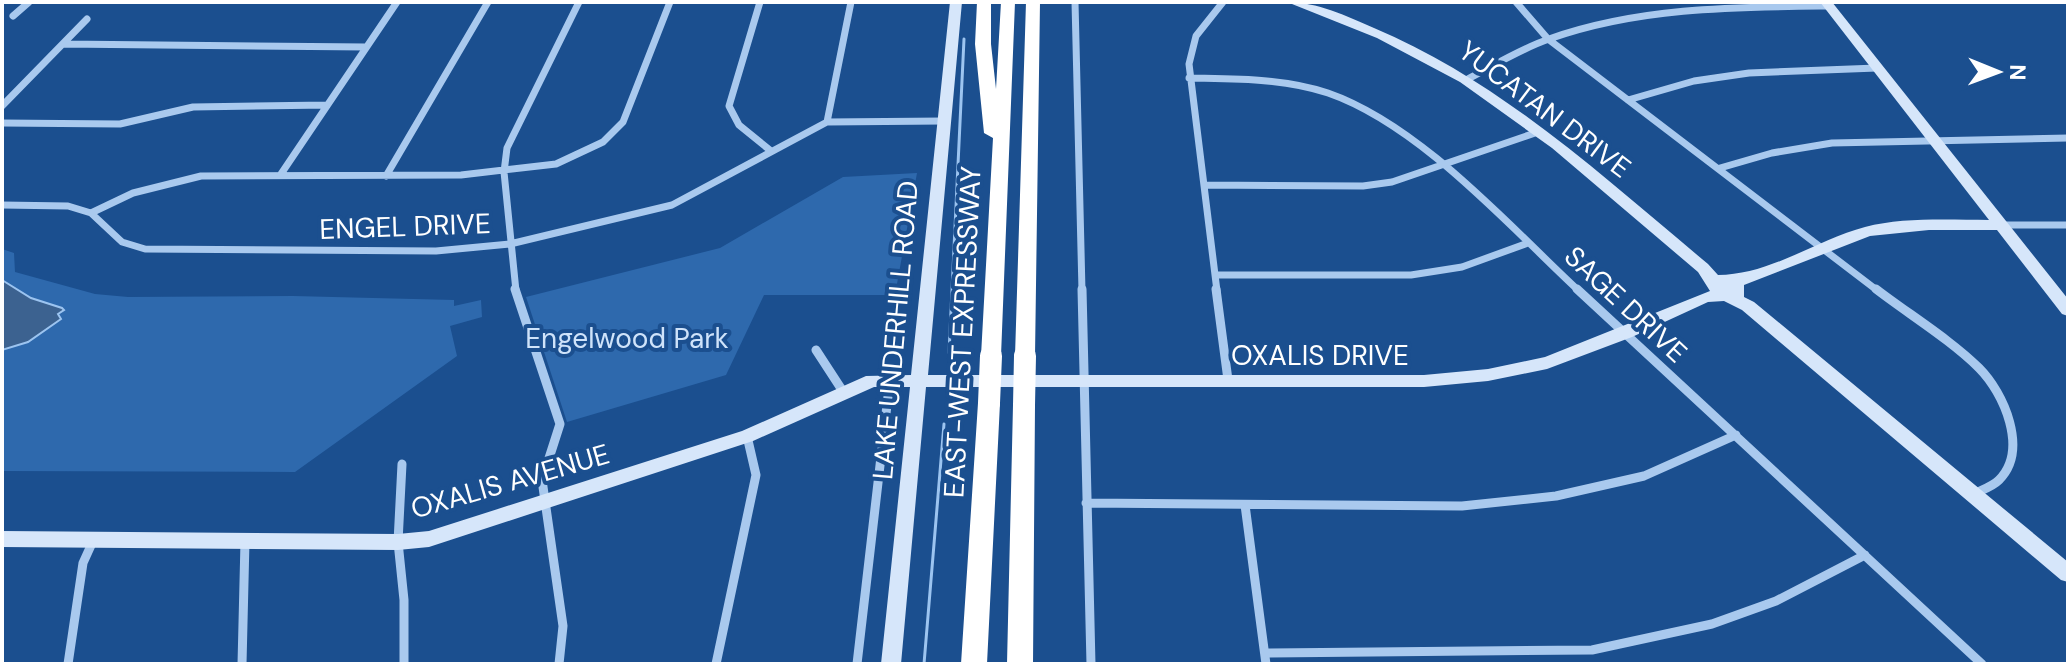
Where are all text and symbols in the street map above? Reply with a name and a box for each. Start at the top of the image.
north arrow [1958,32,2038,112]
street label: YUCATAN DRIVE [1451,33,1638,186]
text: N [2003,64,2032,81]
street label: EAST-WEST EXPRESSWAY [935,165,990,499]
street label: LAKE UNDERHILL ROAD [864,179,927,481]
street label: ENGEL DRIVE [319,205,491,248]
street label: SAGE DRIVE [1556,238,1695,371]
park label: Engelwood Park [525,320,729,357]
street label: OXALIS DRIVE [1231,337,1409,374]
street label: OXALIS AVENUE [407,435,614,527]

